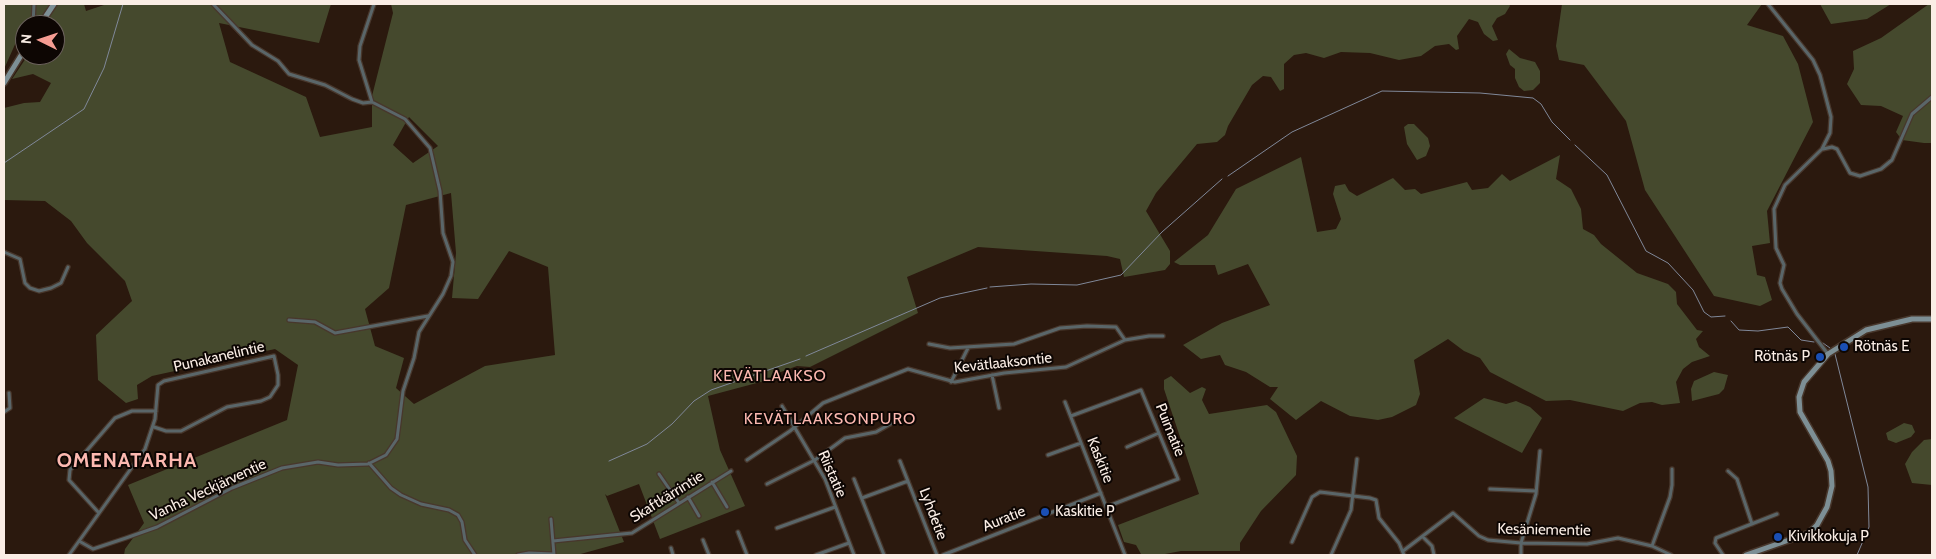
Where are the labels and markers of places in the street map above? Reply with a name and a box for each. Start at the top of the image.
place label: Rötnäs E [1854,338,1909,356]
marker: Rötnäs E [1838,341,1850,353]
place label: Rötnäs P [1754,348,1810,366]
marker: Rötnäs P [1814,351,1826,363]
place label: Kaskitie P [1055,503,1115,521]
marker: Kaskitie P [1039,506,1051,518]
place label: Kivikkokuja P [1788,528,1869,546]
marker: Kivikkokuja P [1772,531,1784,543]

